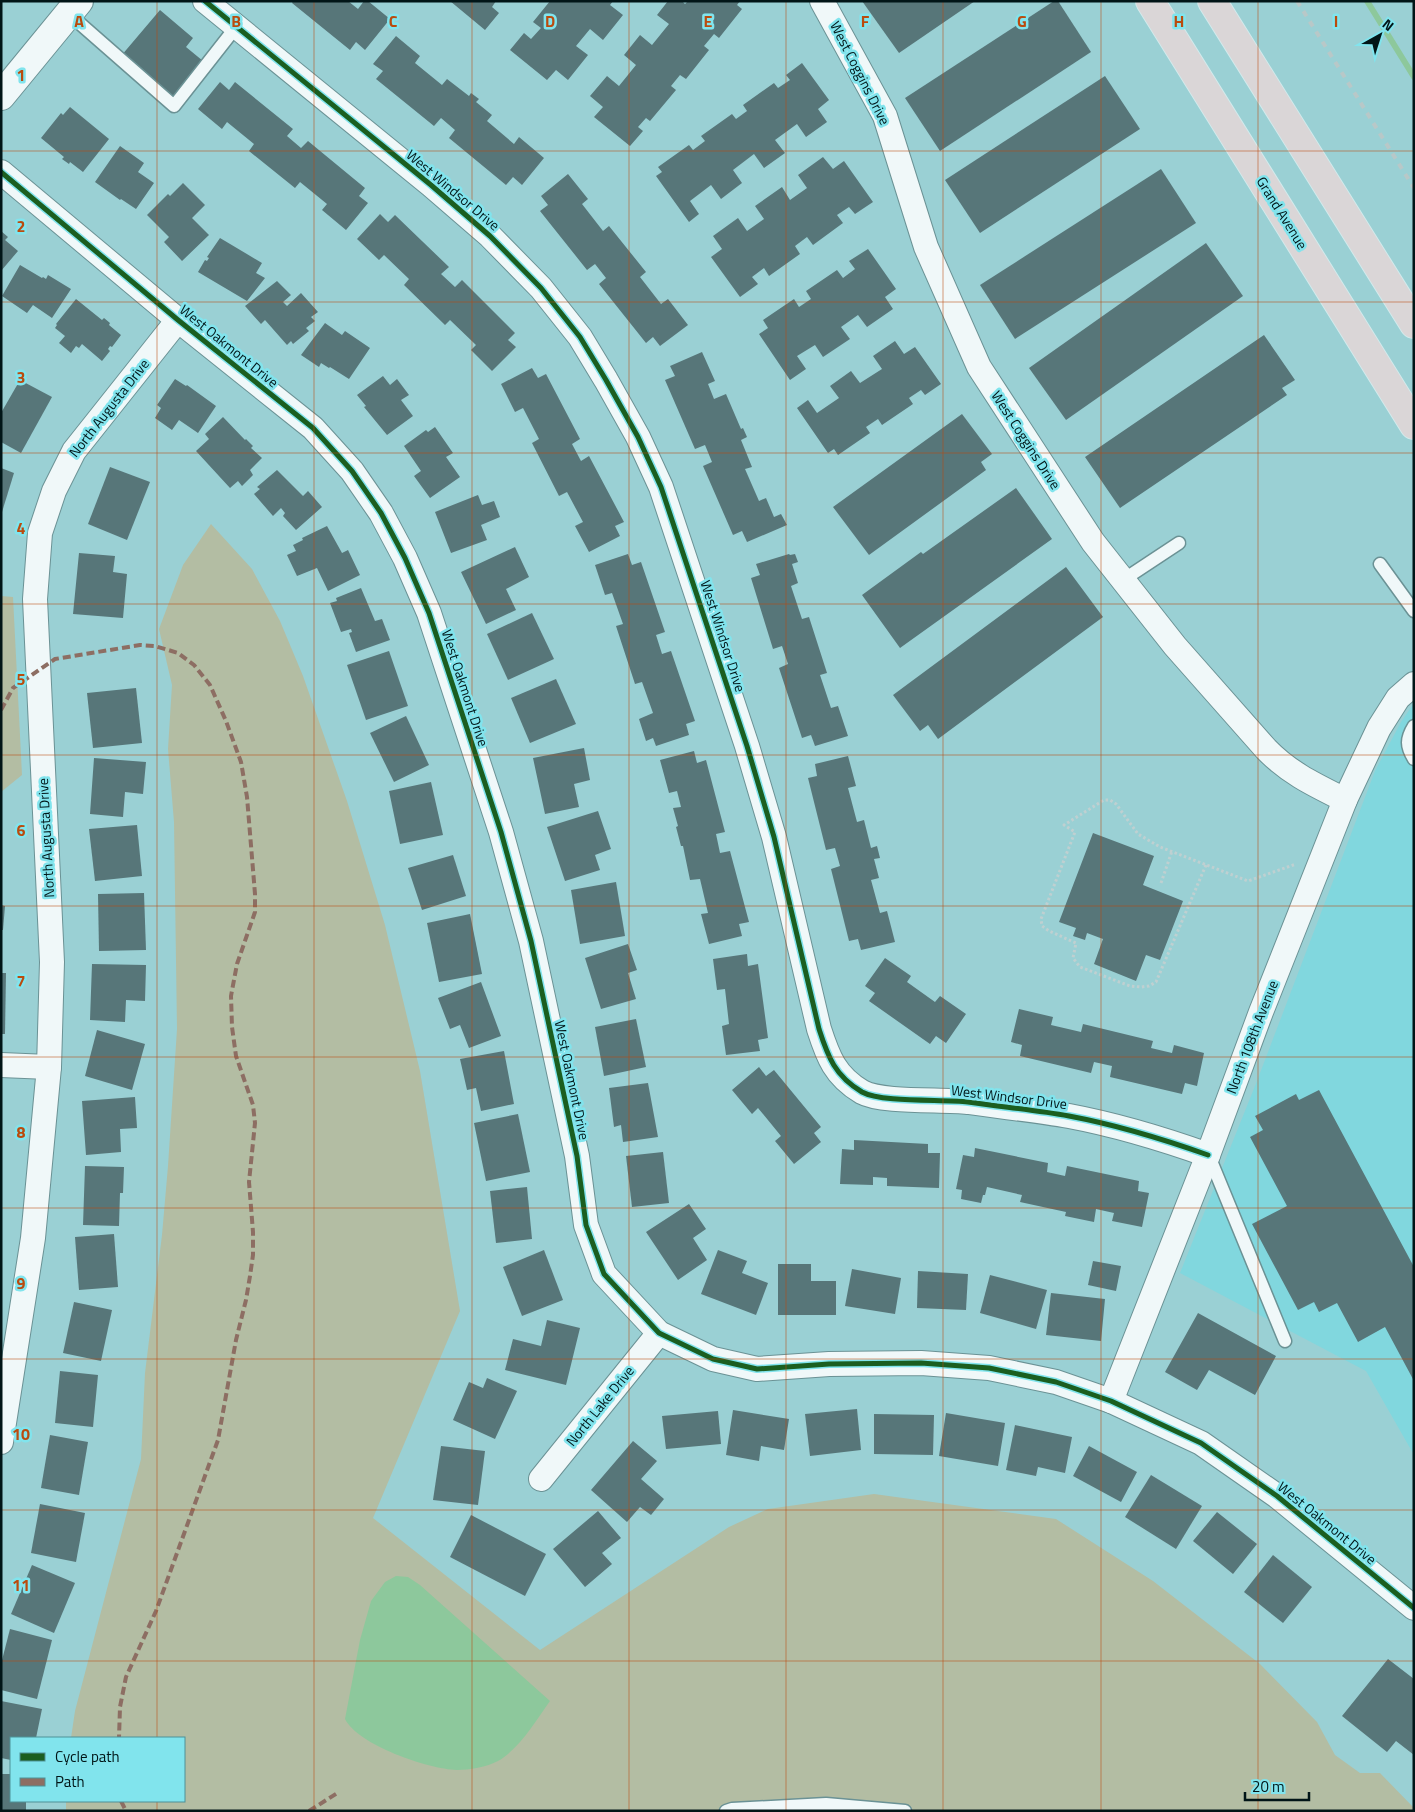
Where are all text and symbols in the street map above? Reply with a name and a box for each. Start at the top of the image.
text: A [74,9,84,33]
text: B [231,9,241,33]
text: C [389,9,398,33]
text: D [545,9,555,33]
text: E [704,9,713,33]
text: F [861,9,870,33]
text: G [1017,9,1027,33]
text: H [1174,9,1184,33]
text: I [1334,9,1338,33]
north arrow [1355,10,1405,60]
text: N [1378,13,1399,36]
street label: West Coggins Drive [825,17,896,128]
text: 1 [17,63,25,87]
street label: West Windsor Drive [402,144,505,235]
street label: Grand Avenue [1252,172,1313,253]
text: 2 [17,214,25,238]
street label: West Oakmont Drive [175,299,283,392]
street label: North Augusta Drive [63,354,154,461]
text: 3 [17,365,25,389]
street label: West Coggins Drive [987,386,1066,493]
text: 4 [17,516,26,540]
street label: West Windsor Drive [695,577,751,695]
street label: West Oakmont Drive [437,627,494,749]
text: 5 [17,667,26,691]
street label: North Augusta Drive [32,778,59,898]
text: 6 [17,818,26,842]
text: 7 [17,969,25,993]
street label: North 108th Avenue [1220,977,1283,1097]
street label: West Oakmont Drive [550,1018,595,1142]
street label: West Windsor Drive [950,1079,1068,1114]
text: 8 [17,1120,26,1144]
text: 9 [17,1271,26,1295]
street label: North Lake Drive [561,1361,639,1450]
text: 10 [12,1422,30,1446]
street label: West Oakmont Drive [1273,1476,1381,1569]
text: 11 [12,1573,30,1597]
legend [10,1737,185,1802]
text: Cycle path [55,1745,120,1768]
text: Path [55,1770,85,1793]
scale bar [1245,1770,1309,1802]
text: 20 m [1252,1775,1285,1798]

